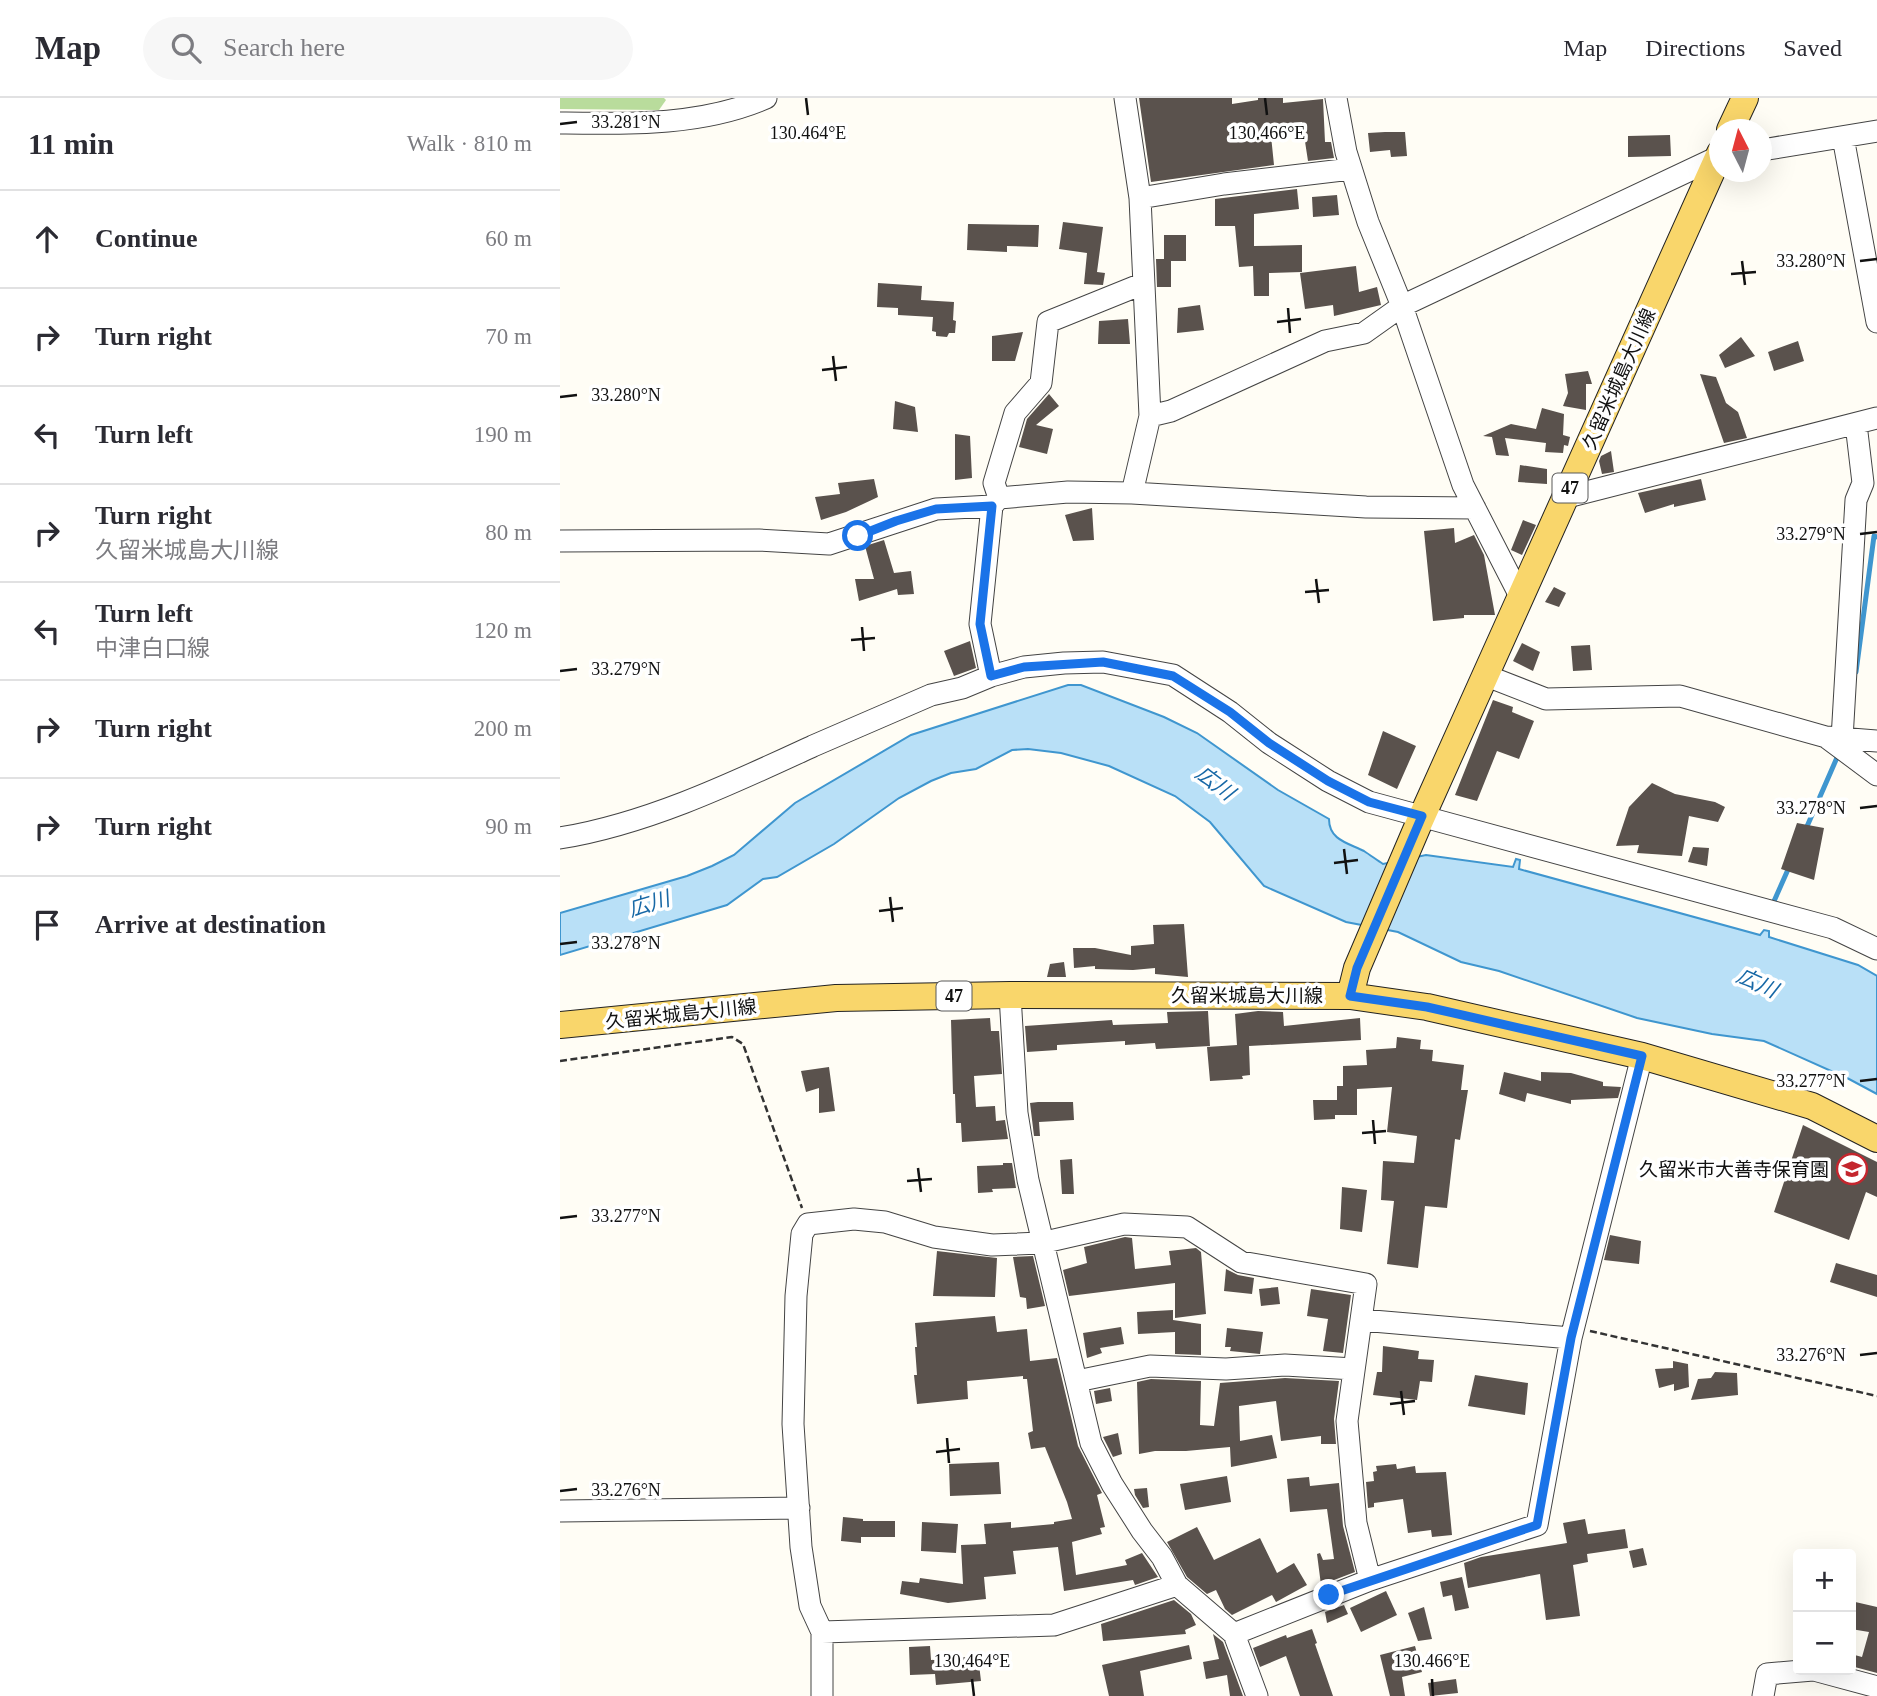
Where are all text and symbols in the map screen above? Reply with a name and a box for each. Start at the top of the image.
search box [143,17,633,80]
icon: search [167,29,205,67]
text: Map [35,30,101,66]
text: Search here [223,33,345,62]
text: Map [1563,35,1607,61]
text: Directions [1645,35,1745,61]
text: Saved [1783,35,1842,61]
text: 33.281°N [591,112,661,132]
north arrow [1709,119,1772,182]
text: 130.464°E [770,123,846,143]
text: 130.466°E [1229,123,1305,143]
text: 11 min [28,127,114,160]
text: Walk · 810 m [407,131,532,156]
icon: ahead [28,220,66,258]
text: Continue [95,224,198,253]
text: 60 m [485,226,532,251]
text: 33.280°N [1776,251,1846,271]
street label: 久留米城島大川線 [1578,305,1660,453]
icon: right [28,318,66,356]
text: Turn right [95,322,212,351]
text: 70 m [485,324,532,349]
text: 33.280°N [591,385,661,405]
icon: left [28,416,66,454]
text: Turn left [95,420,193,449]
text: 190 m [474,422,532,447]
road number: 47 [1552,474,1588,502]
text: Turn right [95,501,212,530]
icon: right [28,514,66,552]
text: 80 m [485,520,532,545]
route start [842,520,873,551]
text: 33.279°N [1776,524,1846,544]
text: 久留米城島大川線 [95,538,279,563]
text: Turn left [95,599,193,628]
icon: left [28,612,66,650]
text: 120 m [474,618,532,643]
text: 中津白口線 [95,636,210,661]
text: 33.279°N [591,659,661,679]
icon: right [28,710,66,748]
text: Turn right [95,714,212,743]
text: 200 m [474,716,532,741]
water label: 広川 [1191,761,1241,806]
text: 33.278°N [1776,798,1846,818]
icon: right [28,808,66,846]
text: Turn right [95,812,212,841]
text: 90 m [485,814,532,839]
water label: 広川 [625,886,675,922]
icon: arrive [28,906,66,944]
text: Arrive at destination [95,910,326,939]
text: 33.278°N [591,933,661,953]
water label: 広川 [1733,963,1783,1003]
road number: 47 [936,982,972,1010]
street label: 久留米城島大川線 [1171,985,1323,1006]
street label: 久留米城島大川線 [604,996,758,1032]
text: 33.277°N [1776,1071,1846,1091]
school or university icon: 久留米市大善寺保育園 [1835,1152,1869,1186]
place label: 久留米市大善寺保育園 [1639,1159,1829,1180]
text: 33.277°N [591,1206,661,1226]
text: 33.276°N [1776,1345,1846,1365]
text: 33.276°N [591,1480,661,1500]
map controls [1793,1549,1856,1675]
button: + [1793,1549,1856,1612]
route end [1313,1579,1344,1610]
button: − [1793,1612,1856,1675]
text: 130.464°E [934,1651,1010,1671]
text: 130.466°E [1394,1651,1470,1671]

